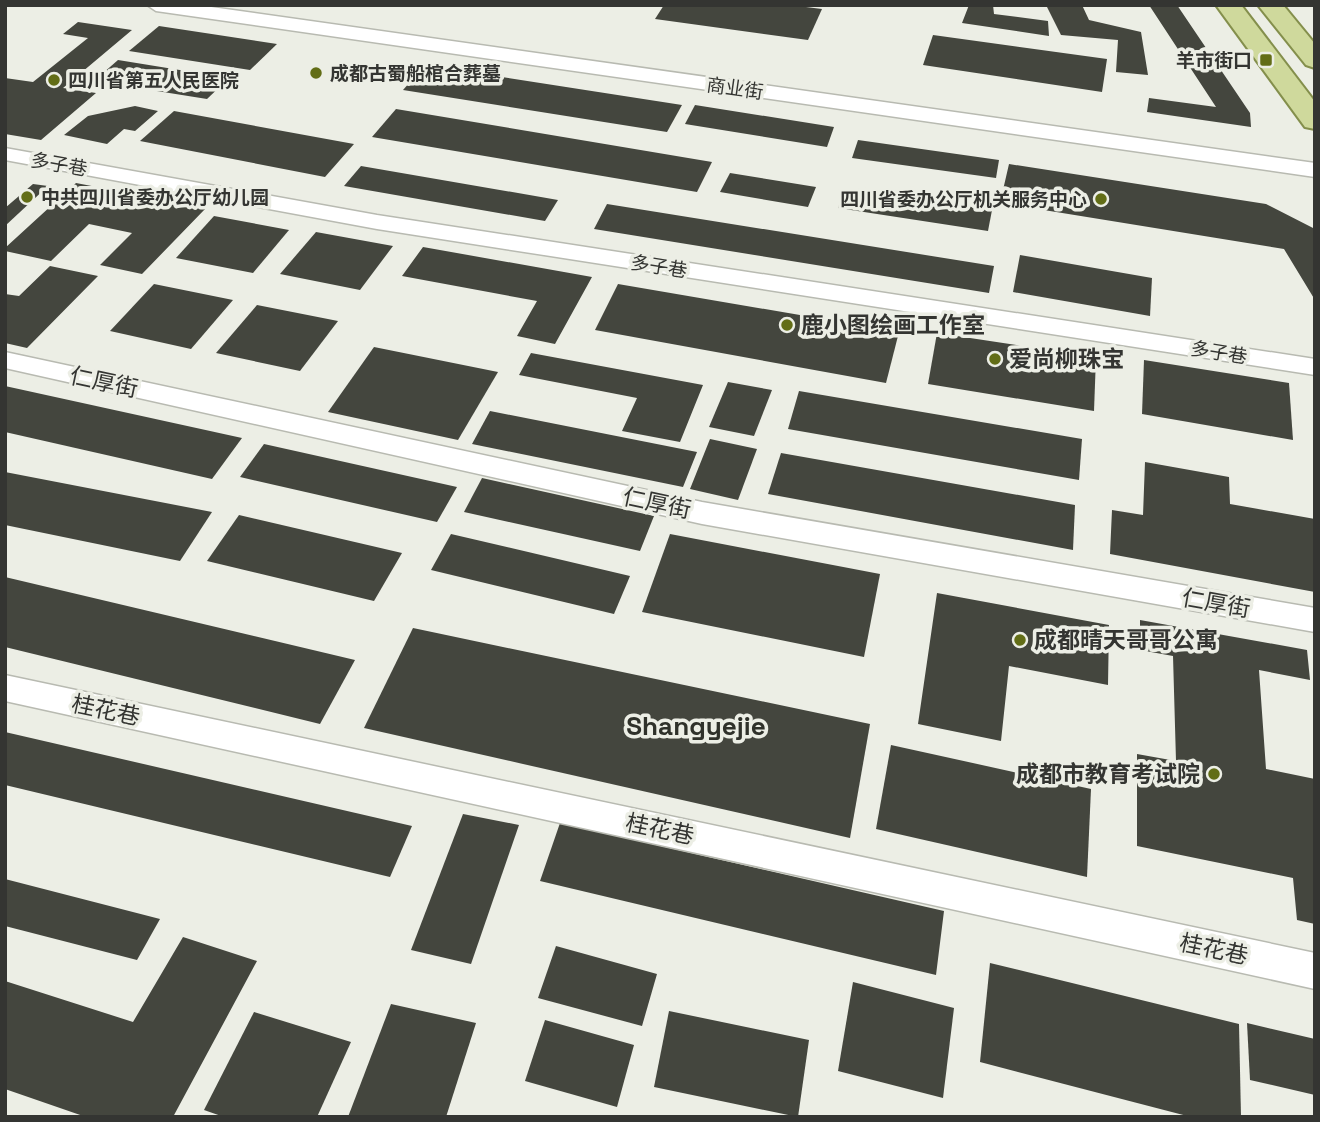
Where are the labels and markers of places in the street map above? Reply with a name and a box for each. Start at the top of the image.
place label: 羊市街口 [1176,48,1252,73]
marker: 羊市街口 [1258,52,1274,68]
place label: 成都古蜀船棺合葬墓 [330,61,501,86]
marker: 成都古蜀船棺合葬墓 [308,65,324,81]
place label: 四川省第五人民医院 [68,68,239,93]
marker: 四川省第五人民医院 [46,72,62,88]
place label: 中共四川省委办公厅幼儿园 [41,185,269,210]
place label: 四川省委办公厅机关服务中心 [840,187,1087,212]
marker: 中共四川省委办公厅幼儿园 [19,189,35,205]
marker: 四川省委办公厅机关服务中心 [1093,191,1109,207]
place label: 鹿小图绘画工作室 [801,310,985,340]
marker: 鹿小图绘画工作室 [779,317,795,333]
place label: 爱尚柳珠宝 [1009,344,1124,374]
marker: 爱尚柳珠宝 [987,351,1003,367]
place label: 成都晴天哥哥公寓 [1034,625,1218,655]
marker: 成都晴天哥哥公寓 [1012,632,1028,648]
place label: 成都市教育考试院 [1016,759,1200,789]
marker: 成都市教育考试院 [1206,766,1222,782]

